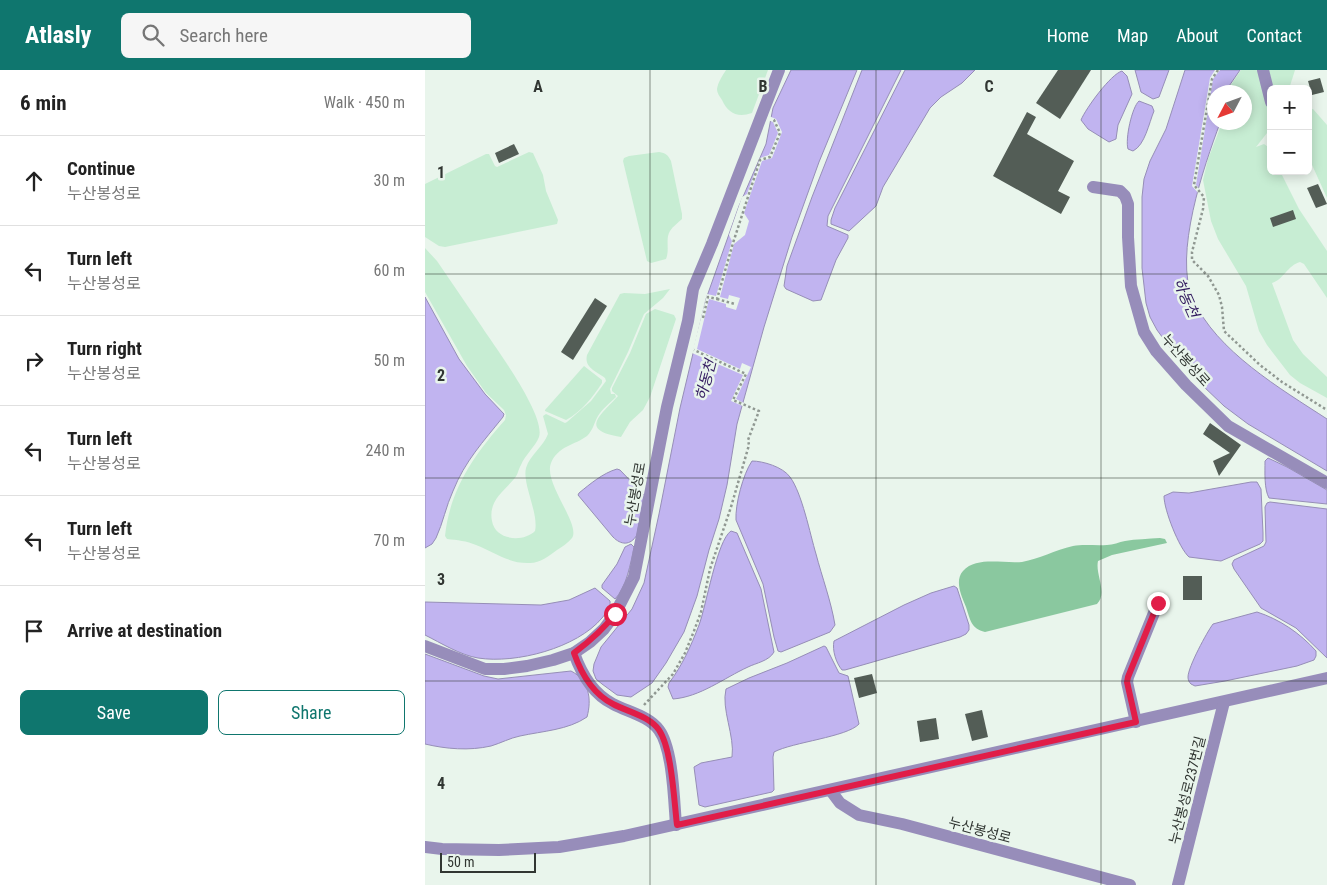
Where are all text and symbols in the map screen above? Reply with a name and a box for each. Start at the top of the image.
search box [121,13,471,58]
text: Atlasly [25,21,91,49]
icon: search [139,21,167,49]
text: Search here [179,24,268,47]
text: Home [1047,25,1089,46]
text: Map [1117,25,1148,46]
text: About [1176,25,1218,46]
text: Contact [1246,25,1302,46]
text: A [533,77,543,96]
text: B [759,77,768,96]
text: C [984,77,994,96]
north arrow [1207,85,1252,130]
map controls [1267,85,1312,175]
button: + [1267,85,1312,130]
text: 6 min [20,91,67,115]
text: Walk · 450 m [324,93,405,112]
button: − [1267,130,1312,175]
text: Continue [67,157,135,180]
text: 1 [437,163,445,182]
icon: ahead [20,167,48,195]
text: 30 m [373,171,405,190]
text: 누산봉성로 [67,184,141,203]
text: Turn left [67,247,132,270]
icon: left [20,257,48,285]
text: 60 m [373,261,405,280]
text: 누산봉성로 [67,274,141,293]
water label: 하동천 [1169,275,1204,323]
street label: 누산봉성로 [1159,331,1214,389]
text: Turn right [67,337,142,360]
icon: right [20,347,48,375]
text: 50 m [373,351,405,370]
water label: 하동천 [692,356,721,402]
text: 누산봉성로 [67,364,141,383]
text: 2 [437,366,445,385]
text: Turn left [67,427,132,450]
icon: left [20,437,48,465]
text: 240 m [366,441,405,460]
text: 누산봉성로 [67,454,141,473]
street label: 누산봉성로 [622,461,648,527]
text: Turn left [67,517,132,540]
icon: left [20,527,48,555]
text: 70 m [373,531,405,550]
text: 누산봉성로 [67,544,141,563]
text: 3 [437,570,445,589]
route end [1147,592,1170,615]
route start [604,603,627,626]
icon: arrive [20,617,48,645]
text: Arrive at destination [67,619,222,642]
button: Save [20,690,208,735]
button: Share [218,690,405,735]
street label: 누산봉성로237번길 [1166,734,1208,846]
text: 4 [437,774,445,793]
street label: 누산봉성로 [947,814,1013,846]
scale bar [440,850,536,873]
text: 50 m [447,854,475,870]

